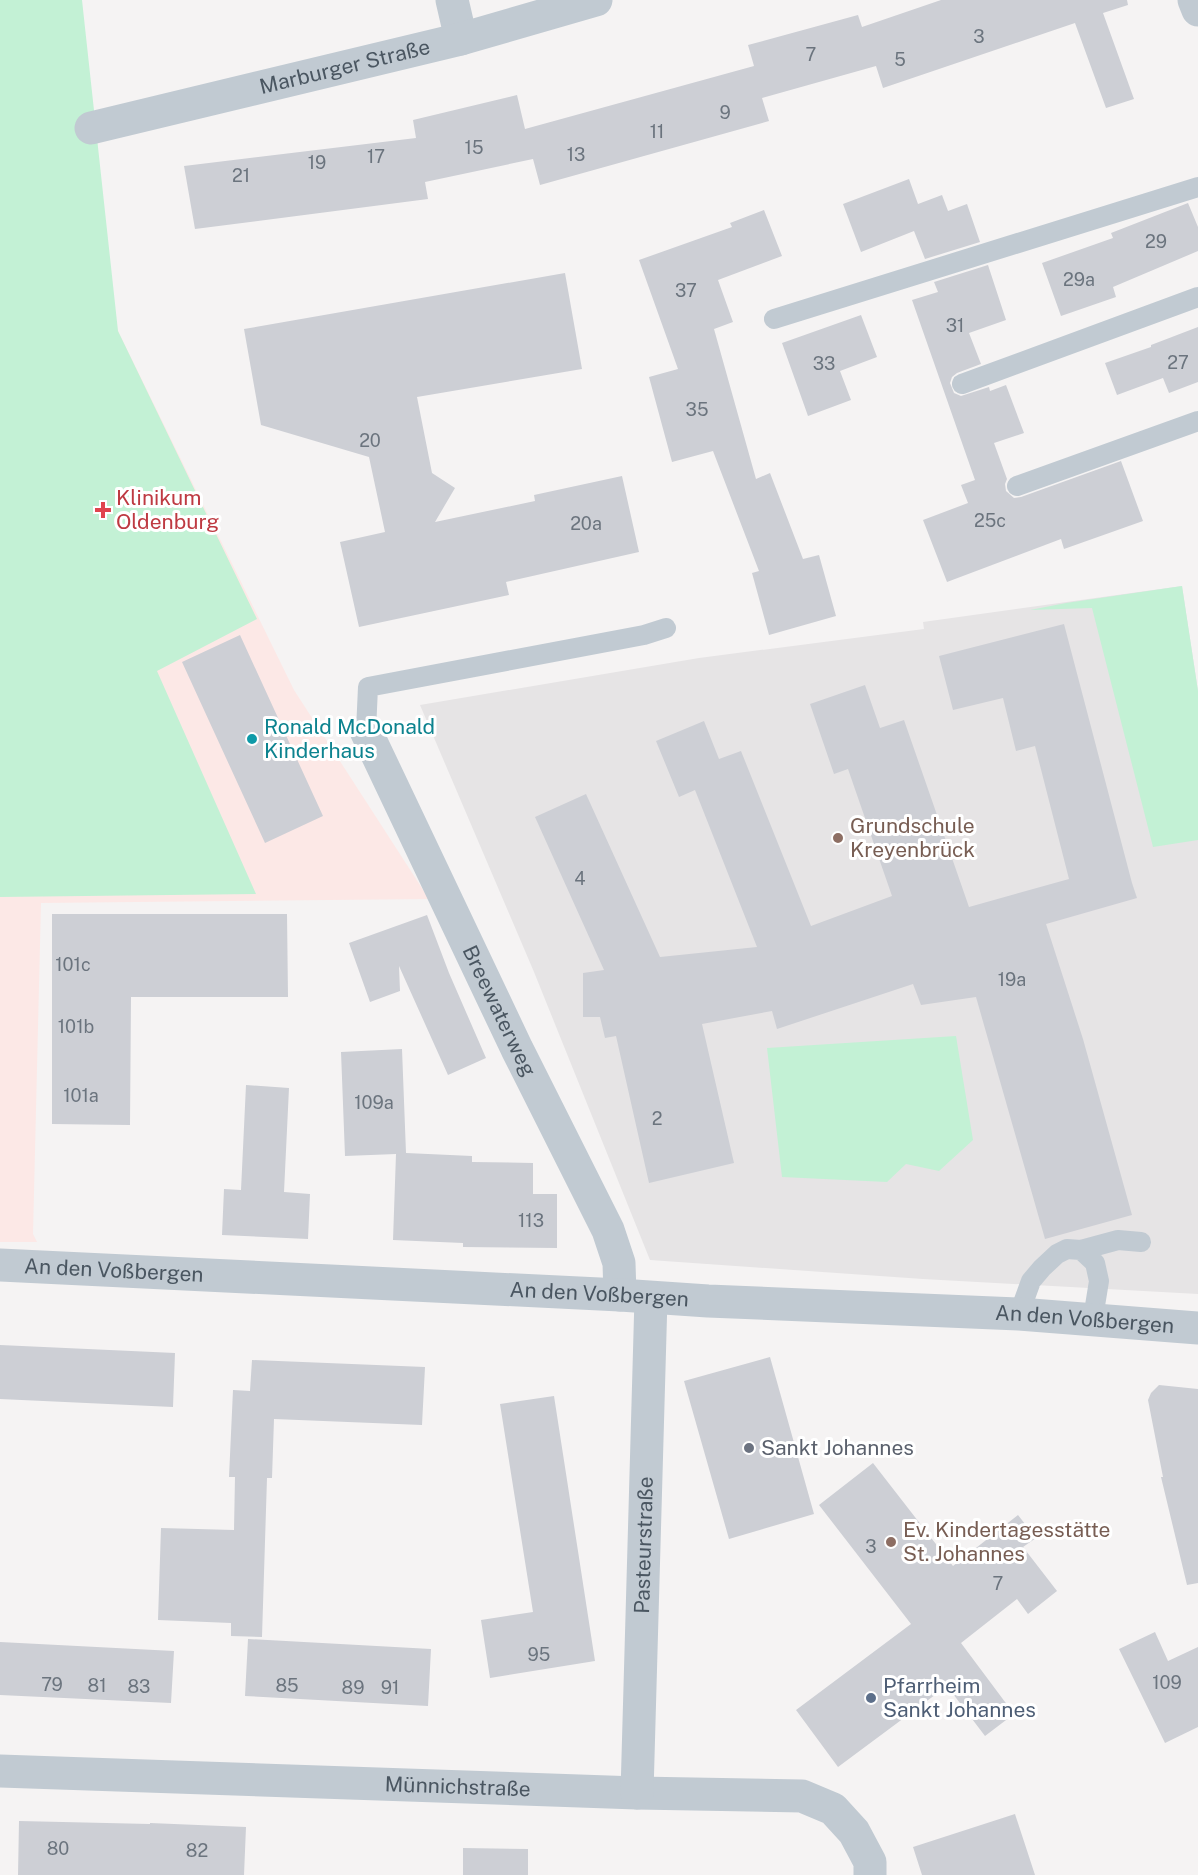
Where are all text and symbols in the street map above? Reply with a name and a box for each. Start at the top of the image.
house number: 3 [973,26,985,47]
street label: Marburger Straße [257,34,432,99]
house number: 7 [806,44,816,65]
house number: 5 [894,49,906,70]
house number: 9 [719,102,731,123]
house number: 11 [650,121,664,142]
house number: 15 [465,137,483,158]
house number: 13 [567,144,585,165]
house number: 17 [367,146,385,167]
house number: 19 [308,152,326,173]
house number: 21 [232,165,250,186]
house number: 29 [1145,231,1167,252]
house number: 29a [1063,269,1095,290]
house number: 37 [675,280,697,301]
house number: 31 [946,315,964,336]
house number: 27 [1167,352,1189,373]
house number: 33 [813,353,835,374]
house number: 35 [686,399,708,420]
house number: 20 [359,430,381,451]
place label: Klinikum Oldenburg [116,485,219,534]
marker: Klinikum Oldenburg [94,501,112,519]
house number: 25c [974,510,1006,531]
house number: 20a [570,513,602,534]
place label: Ronald McDonald Kinderhaus [264,714,435,763]
marker: Ronald McDonald Kinderhaus [245,732,259,746]
place label: Grundschule Kreyenbrück [850,813,975,862]
marker: Grundschule Kreyenbrück [831,831,845,845]
house number: 4 [574,868,586,889]
street label: Breewaterweg [458,941,542,1080]
house number: 101c [55,954,91,975]
house number: 19a [998,969,1026,990]
house number: 101b [58,1016,94,1037]
house number: 101a [63,1085,99,1106]
house number: 109a [354,1092,394,1113]
house number: 2 [652,1108,662,1129]
house number: 113 [518,1210,544,1231]
street label: An den Voßbergen [24,1253,204,1287]
street label: An den Voßbergen [509,1277,690,1312]
street label: An den Voßbergen [995,1300,1175,1338]
place label: Sankt Johannes [761,1435,914,1460]
marker: Sankt Johannes [742,1441,756,1455]
street label: Pasteurstraße [629,1476,658,1614]
place label: Ev. Kindertagesstätte St. Johannes [903,1517,1110,1566]
marker: Ev. Kindertagesstätte St. Johannes [884,1535,898,1549]
house number: 3 [865,1536,877,1557]
house number: 7 [993,1573,1003,1594]
house number: 95 [528,1644,550,1665]
house number: 109 [1152,1672,1182,1693]
place label: Pfarrheim Sankt Johannes [883,1673,1036,1722]
house number: 79 [41,1674,63,1695]
house number: 81 [88,1675,106,1696]
house number: 85 [275,1675,299,1696]
house number: 83 [128,1676,150,1697]
house number: 89 [342,1677,364,1698]
house number: 91 [381,1677,399,1698]
marker: Pfarrheim Sankt Johannes [864,1691,878,1705]
street label: Münnichstraße [384,1771,531,1801]
house number: 80 [47,1838,69,1859]
house number: 82 [186,1840,208,1861]

